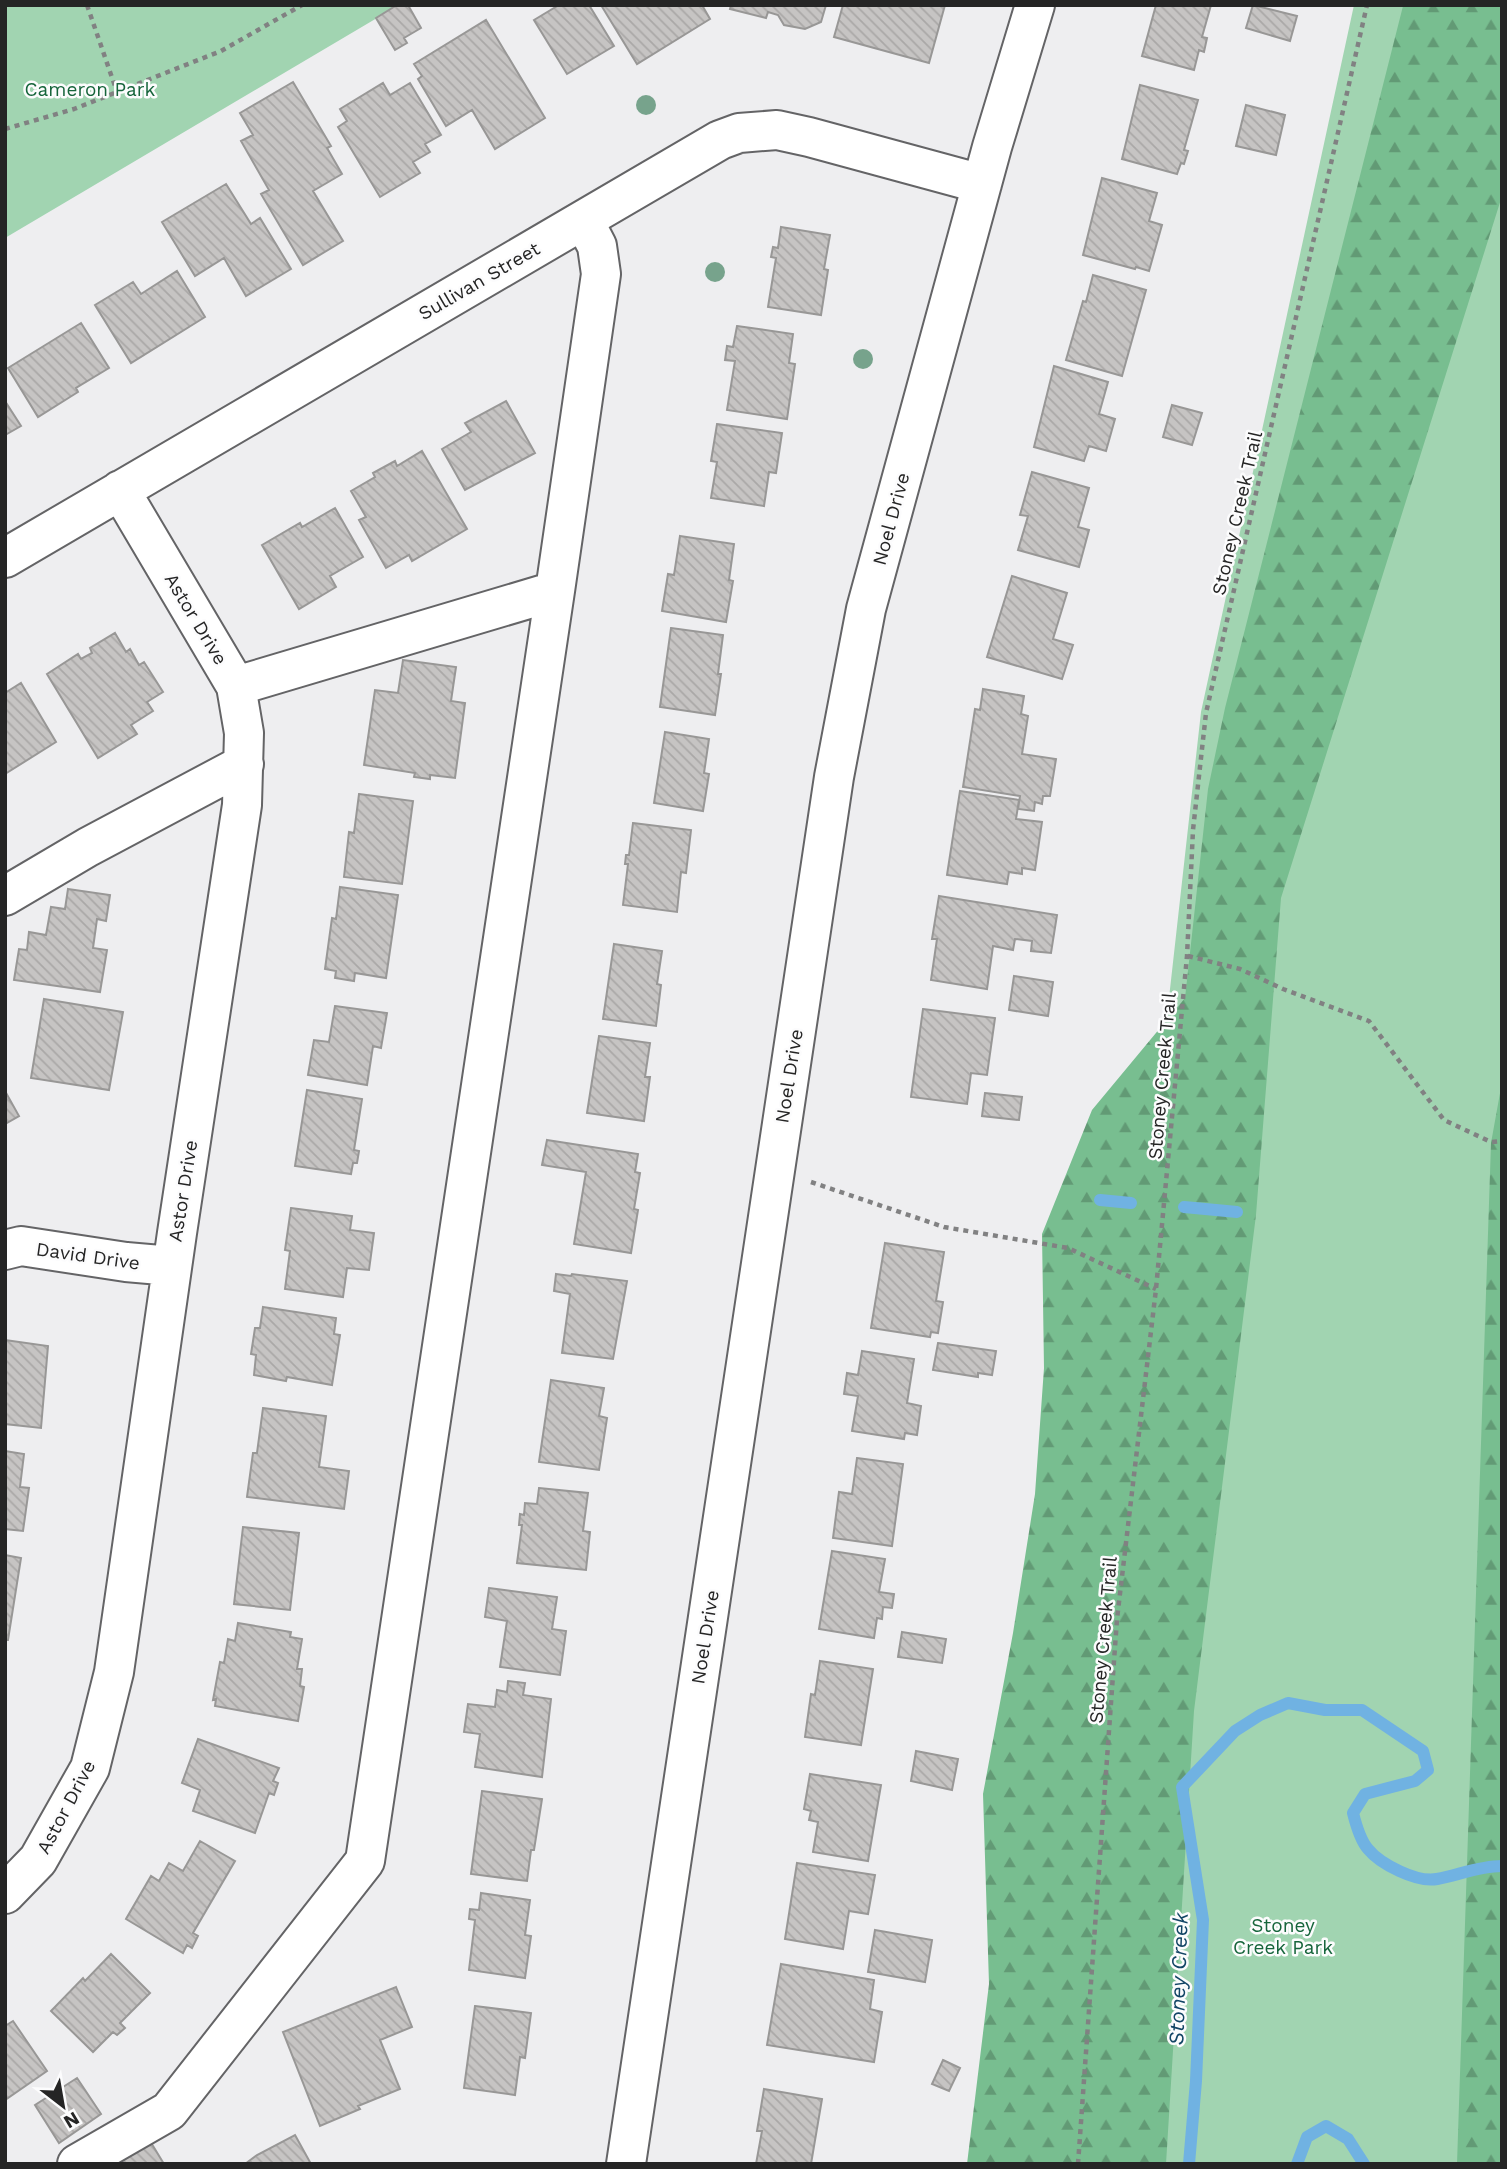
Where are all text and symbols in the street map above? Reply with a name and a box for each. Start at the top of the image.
park label: Cameron Park [25,78,156,101]
street label: Sullivan Street [414,237,544,325]
street label: Stoney Creek Trail [1207,429,1267,597]
street label: Noel Drive [868,470,914,568]
street label: Astor Drive [160,569,232,669]
street label: Stoney Creek Trail [1143,991,1181,1160]
street label: Noel Drive [770,1027,808,1125]
street label: Astor Drive [164,1138,202,1244]
street label: David Drive [35,1237,141,1275]
street label: Stoney Creek Trail [1084,1555,1122,1724]
street label: Noel Drive [686,1588,724,1686]
street label: Astor Drive [32,1756,100,1858]
water label: Stoney Creek [1163,1912,1193,2046]
park label: Stoney Creek Park [1233,1914,1333,1959]
north arrow [28,2071,98,2141]
text: N [60,2107,83,2134]

